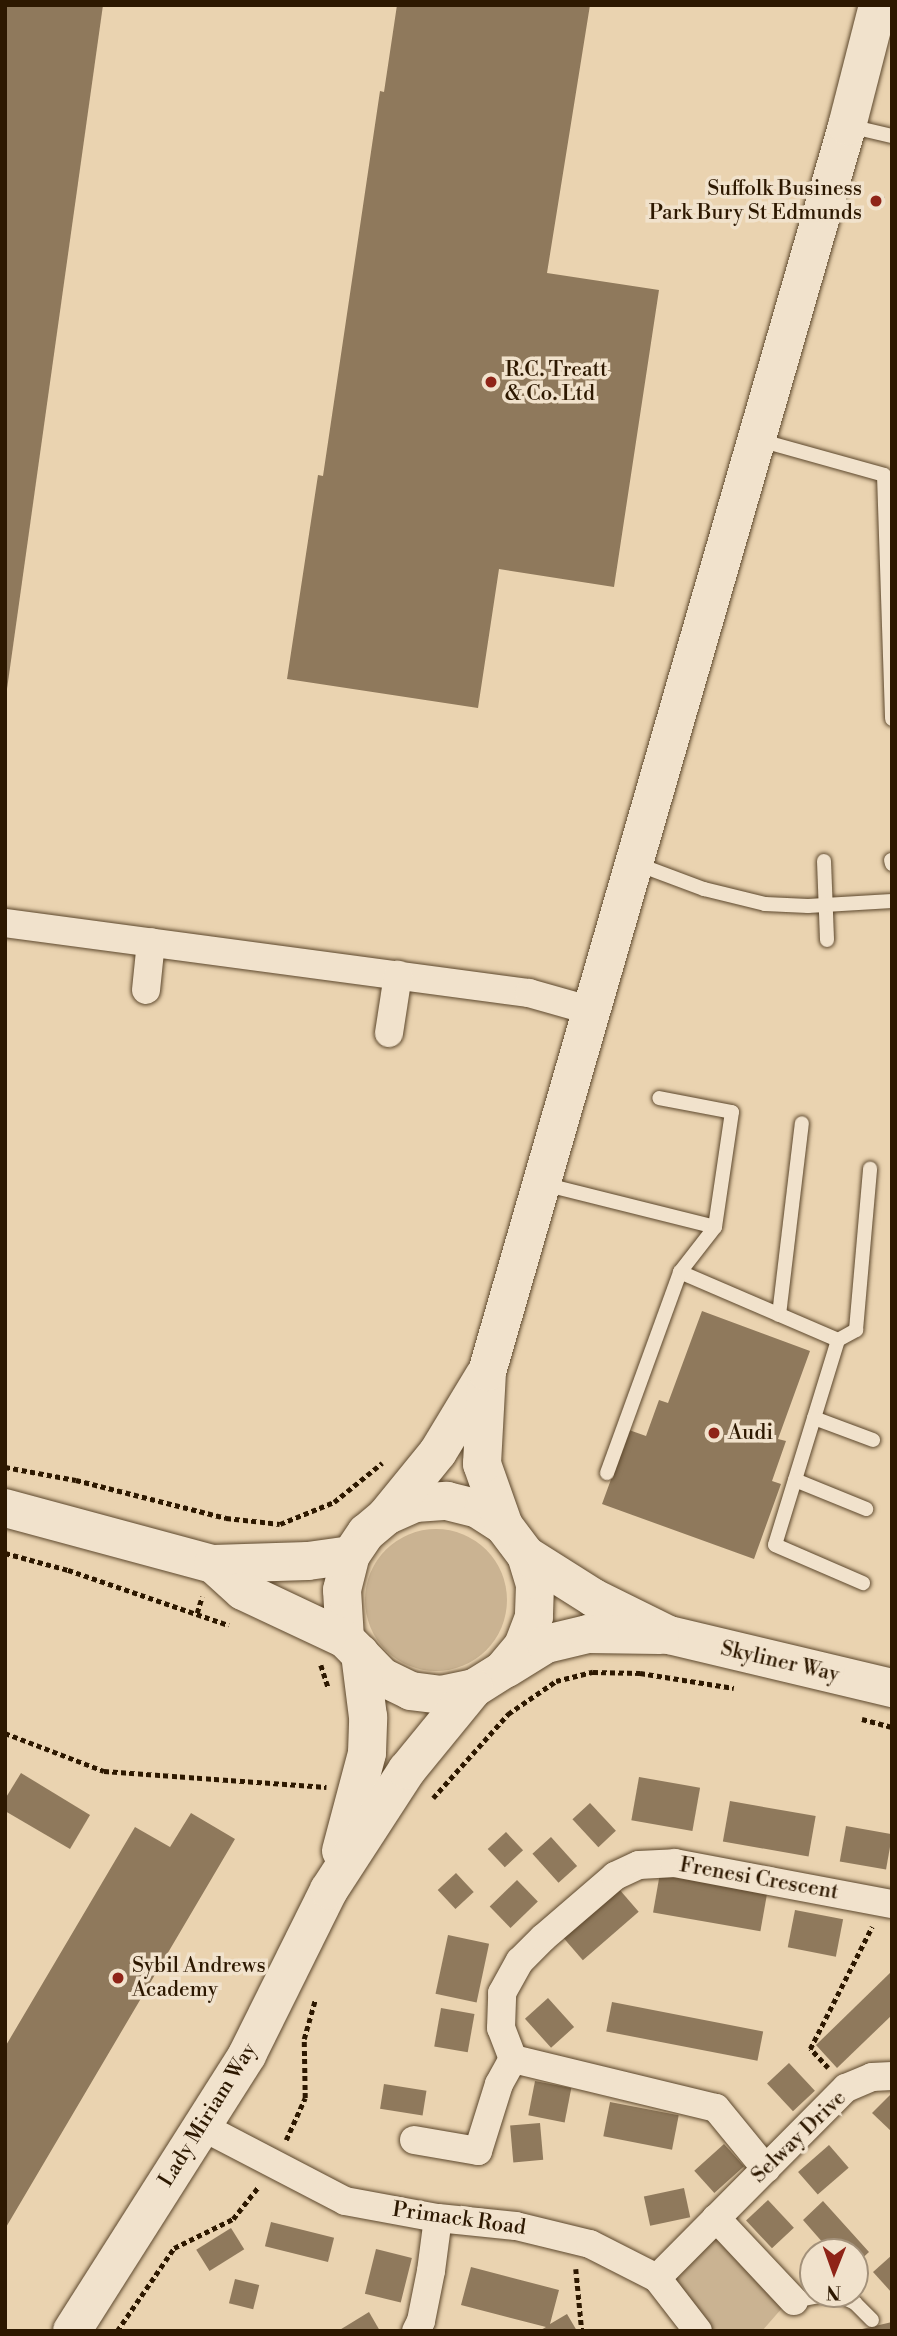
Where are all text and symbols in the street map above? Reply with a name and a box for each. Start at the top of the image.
place label: Suffolk Business Park Bury St Edmunds [649,176,862,226]
marker: Suffolk Business Park Bury St Edmunds [868,193,884,209]
place label: R.C. Treatt & Co. Ltd [505,357,607,407]
marker: R.C. Treatt & Co. Ltd [483,374,499,390]
place label: Audi [728,1420,773,1446]
marker: Audi [706,1425,722,1441]
street label: Skyliner Way [718,1636,842,1688]
street label: Frenesi Crescent [678,1853,840,1905]
place label: Sybil Andrews Academy [132,1953,266,2003]
marker: Sybil Andrews Academy [110,1970,126,1986]
street label: Lady Miriam Way [154,2038,262,2192]
street label: Selway Drive [746,2086,852,2188]
street label: Primack Road [391,2197,527,2241]
north arrow [799,2238,869,2308]
text: N [826,2280,841,2304]

